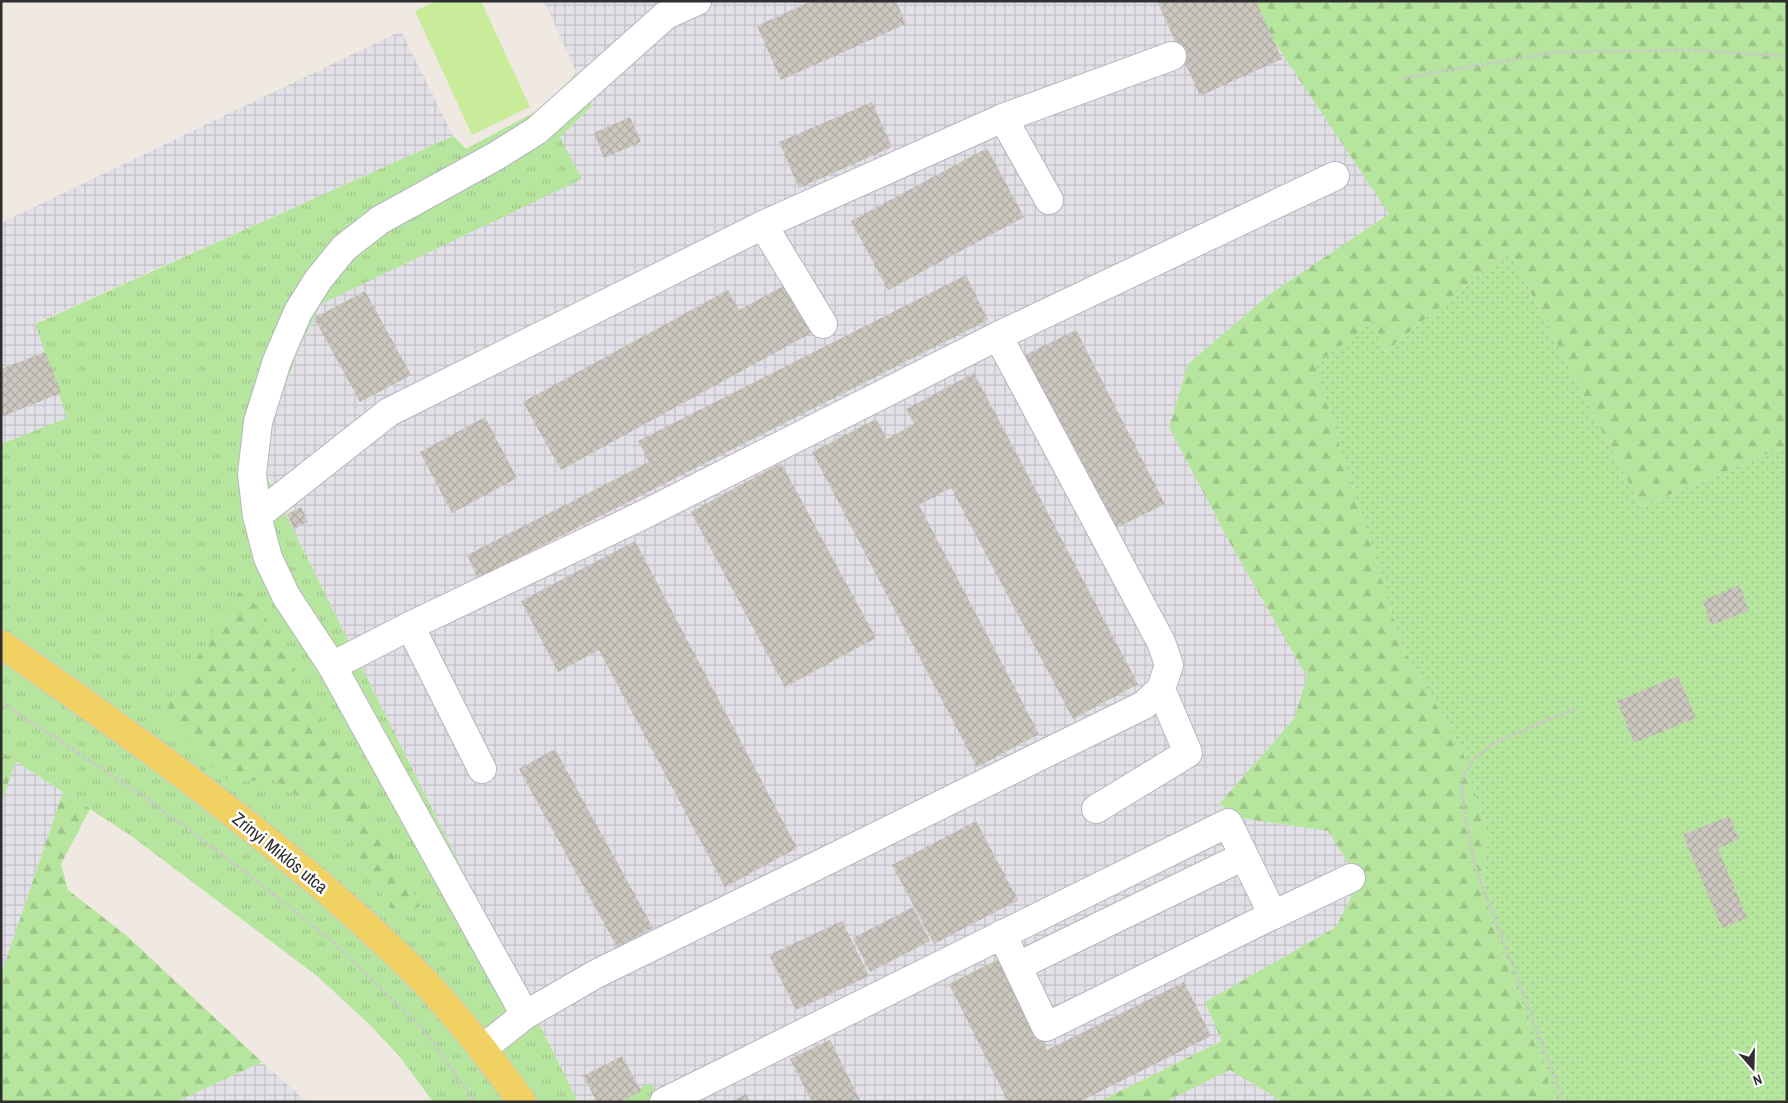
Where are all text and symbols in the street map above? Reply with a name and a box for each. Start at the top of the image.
street label: Zrínyi Miklós utca [227,806,333,899]
north arrow [1728,1043,1778,1093]
text: N [1750,1070,1764,1090]

